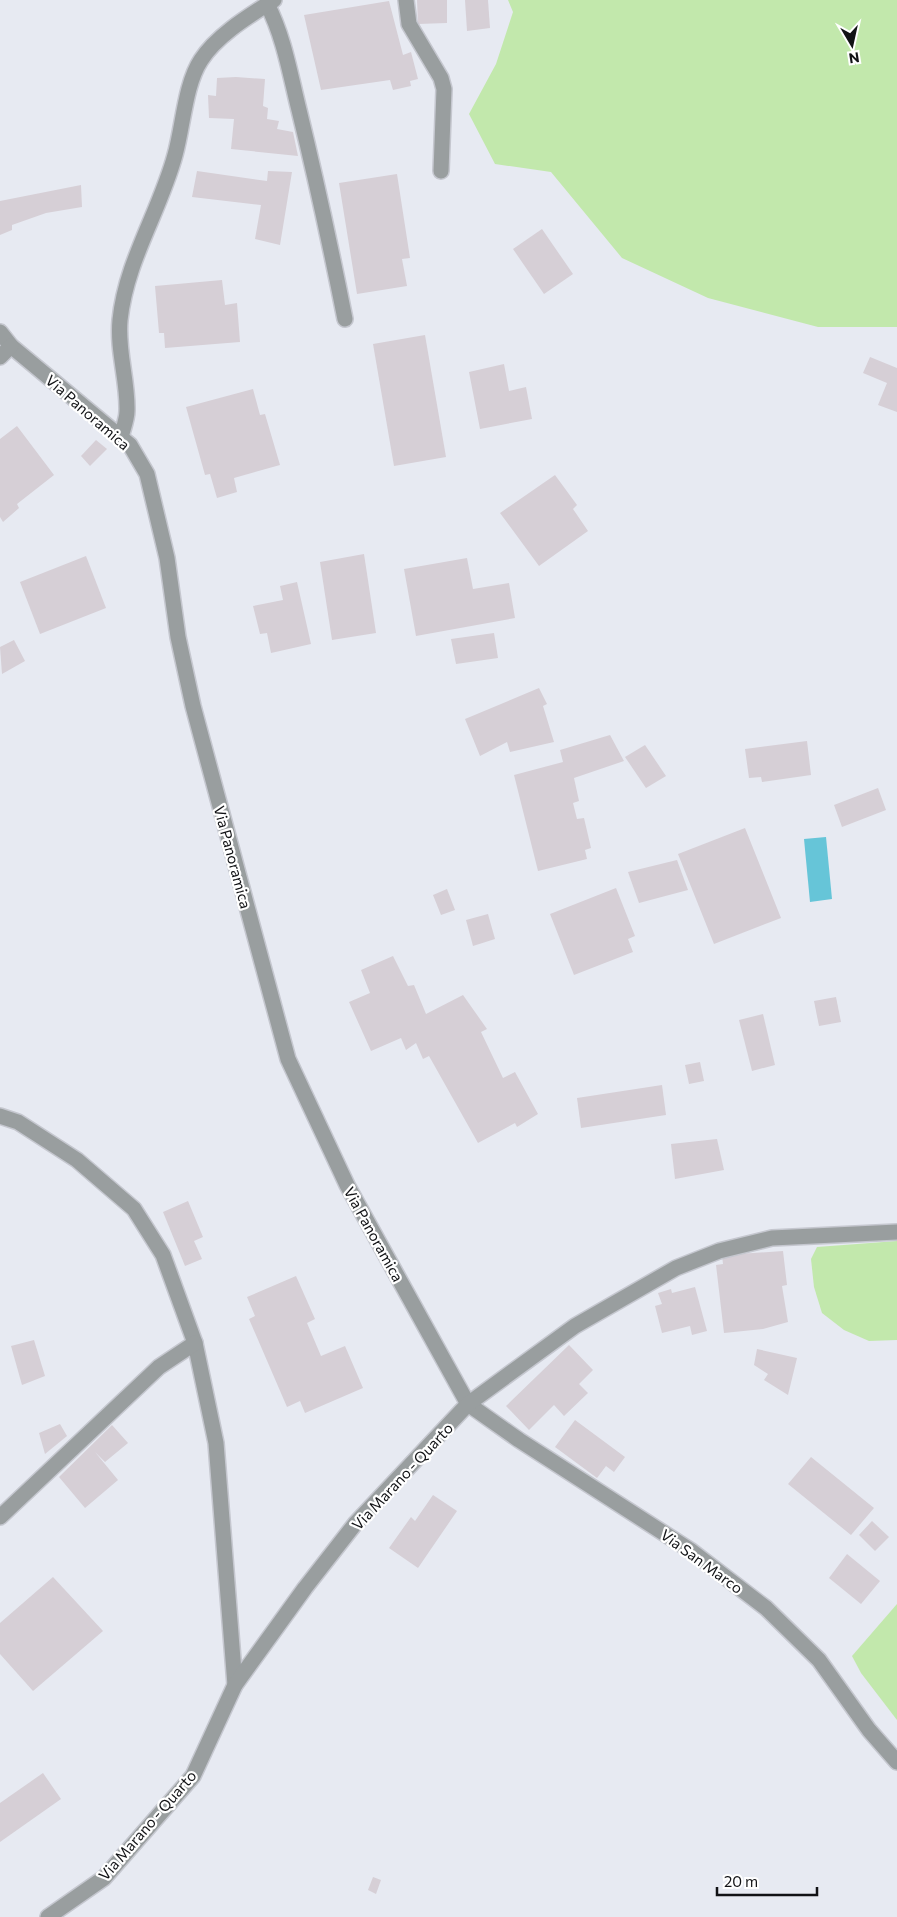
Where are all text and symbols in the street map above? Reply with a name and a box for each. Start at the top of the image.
north arrow [827,20,877,70]
text: N [848,49,861,68]
street label: Via Panoramica [42,371,134,453]
street label: Via Panoramica [211,804,255,910]
street label: Via Panoramica [341,1183,407,1285]
street label: Via Marano - Quarto [348,1419,456,1533]
street label: Via San Marco [657,1525,747,1597]
street label: Via Marano - Quarto [94,1766,200,1884]
scale bar [717,1864,817,1896]
text: 20 m [724,1872,758,1890]

